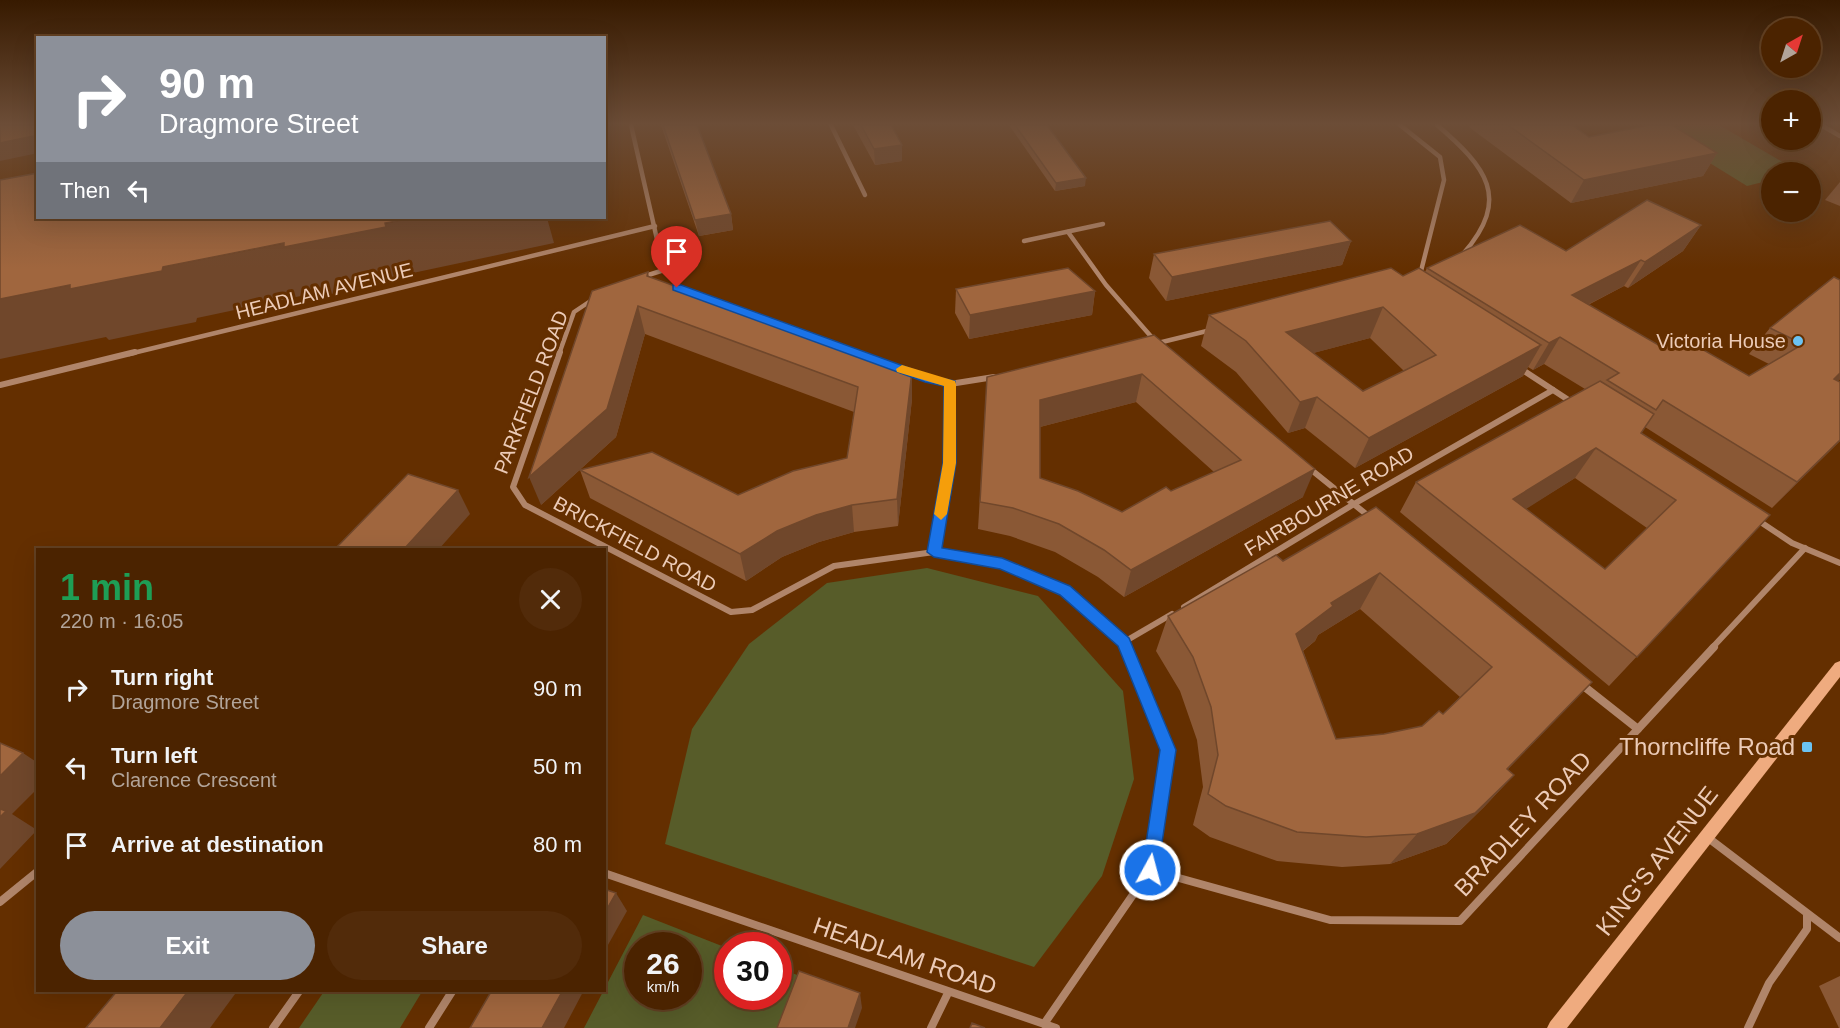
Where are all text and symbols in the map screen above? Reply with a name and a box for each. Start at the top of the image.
north arrow [1761,18,1821,78]
map controls [1761,18,1821,222]
icon: right [60,60,138,138]
text: 90 m [159,60,255,107]
button: + [1761,90,1821,150]
text: Dragmore Street [159,109,359,139]
button: − [1761,162,1821,222]
icon: left [122,174,155,207]
text: Then [60,178,110,203]
pin [651,226,702,288]
icon: arrive [660,235,693,268]
street label: HEADLAM AVENUE [233,258,415,324]
street label: PARKFIELD ROAD [490,307,572,477]
place label: Victoria House [1656,330,1786,352]
marker: Victoria House [1791,334,1805,348]
street label: FAIRBOURNE ROAD [1240,442,1418,560]
street label: BRICKFIELD ROAD [550,492,720,596]
text: 1 min [60,567,154,608]
button: close [519,568,582,631]
text: 220 m · 16:05 [60,610,183,632]
text: Turn right [111,665,213,690]
icon: right [60,673,93,706]
text: 90 m [533,676,582,701]
text: Dragmore Street [111,691,259,713]
place label: Thorncliffe Road [1619,733,1795,760]
marker: Thorncliffe Road [1800,740,1814,754]
text: Turn left [111,743,197,768]
street label: BRADLEY ROAD [1449,746,1596,901]
icon: left [60,751,93,784]
text: 50 m [533,754,582,779]
text: Clarence Crescent [111,769,277,791]
street label: KING'S AVENUE [1590,781,1723,941]
icon: arrive [60,829,93,862]
text: Arrive at destination [111,832,324,857]
text: 80 m [533,832,582,857]
position arrow [1118,838,1182,902]
button: Exit [60,911,315,980]
button: Share [327,911,582,980]
street label: HEADLAM ROAD [810,912,1000,1000]
speed limit sign: 30 [714,932,792,1010]
text: 26 [646,947,680,980]
text: km/h [647,978,679,995]

